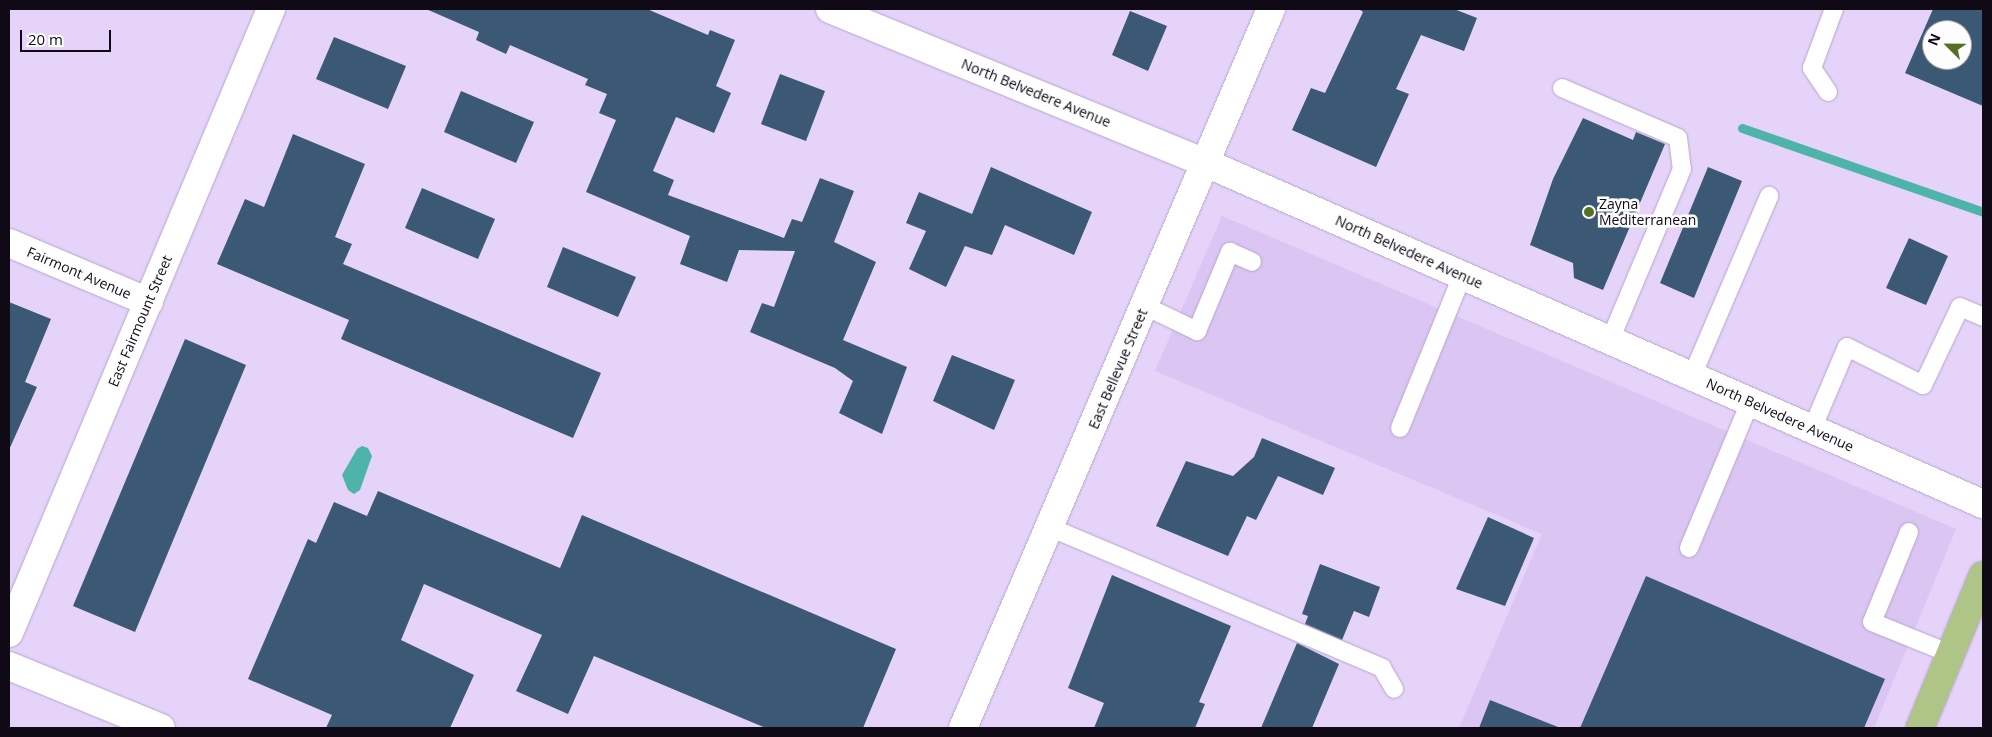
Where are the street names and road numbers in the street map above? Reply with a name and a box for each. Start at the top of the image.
street label: North Belvedere Avenue [959,55,1113,131]
street label: North Belvedere Avenue [1333,212,1485,292]
street label: Fairmont Avenue [24,243,134,303]
street label: East Fairmount Street [105,253,175,389]
street label: East Bellevue Street [1085,306,1151,432]
street label: North Belvedere Avenue [1704,375,1856,455]

